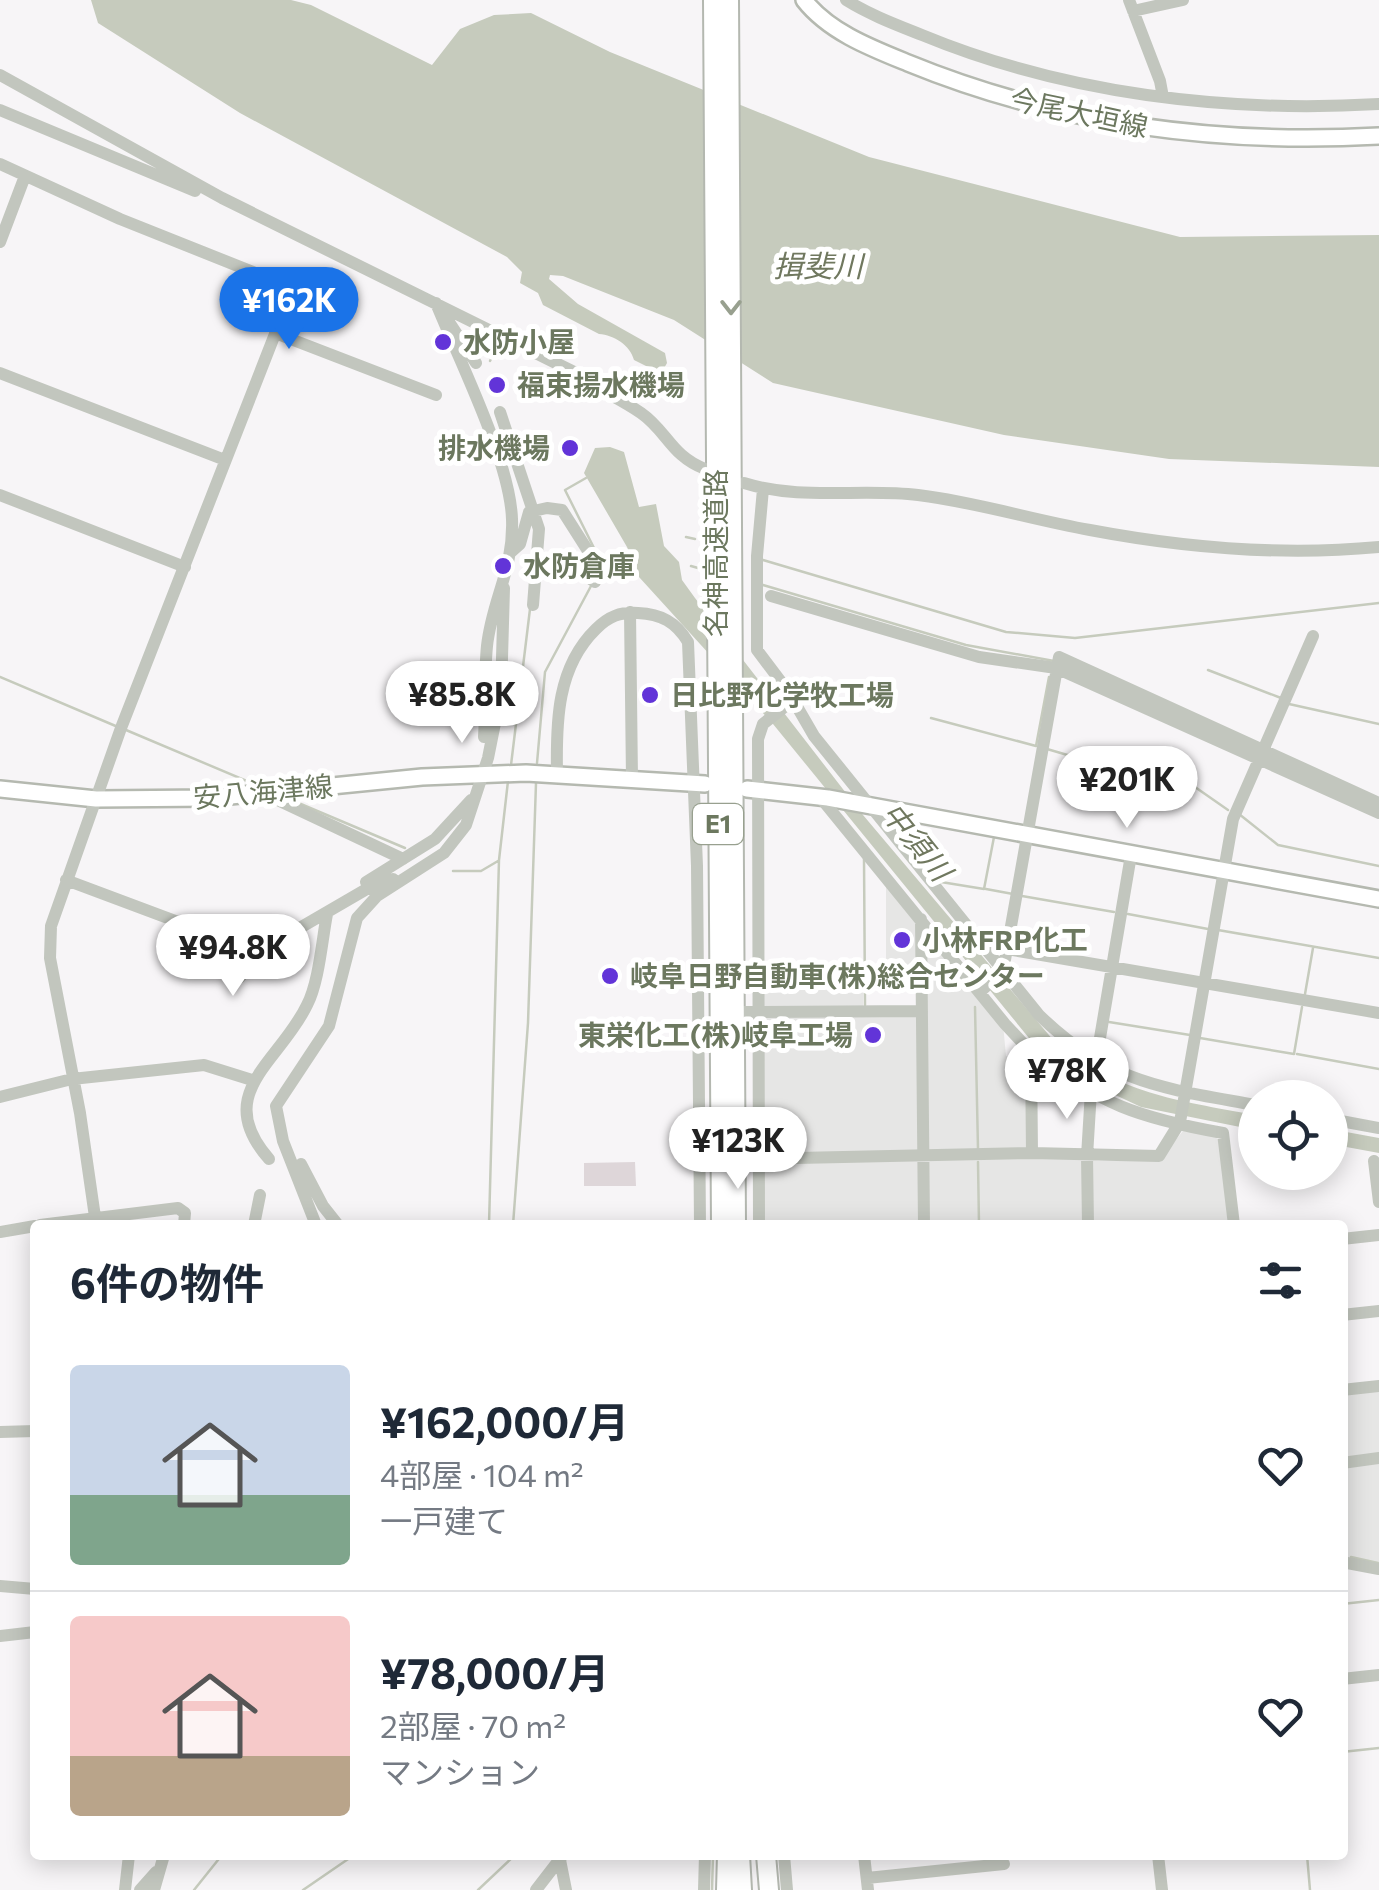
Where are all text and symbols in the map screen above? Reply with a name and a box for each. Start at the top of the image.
street label: 今尾大垣線 [1007,81,1151,143]
water label: 揖斐川 [773,246,866,283]
pin: ¥162K [219,267,359,352]
text: ¥162K [241,279,337,319]
one-way arrow [720,300,741,316]
place label: 水防小屋 [463,324,575,358]
marker: 水防小屋 [432,331,454,353]
place label: 福束揚水機場 [517,367,685,401]
marker: 福束揚水機場 [486,374,508,396]
place label: 排水機場 [438,430,550,464]
marker: 排水機場 [559,437,581,459]
street label: 名神高速道路 [698,469,732,637]
place label: 水防倉庫 [523,548,635,582]
marker: 水防倉庫 [492,555,514,577]
pin: ¥85.8K [381,661,543,746]
text: ¥85.8K [408,673,516,713]
place label: 日比野化学牧工場 [670,677,894,711]
marker: 日比野化学牧工場 [639,684,661,706]
pin: ¥201K [1057,746,1197,831]
text: ¥201K [1079,758,1175,798]
street label: 安八海津線 [192,768,334,814]
water label: 中須川 [875,794,963,889]
road number: E1 [693,804,743,844]
pin: ¥94.8K [152,914,314,999]
place label: 小林FRP化工 [922,922,1088,956]
text: ¥94.8K [178,926,288,966]
marker: 小林FRP化工 [891,929,913,951]
place label: 岐阜日野自動車(株)総合センター [630,958,1045,992]
marker: 岐阜日野自動車(株)総合センター [599,965,621,987]
place label: 東栄化工(株)岐阜工場 [578,1017,853,1051]
marker: 東栄化工(株)岐阜工場 [862,1024,884,1046]
pin: ¥78K [1008,1037,1126,1122]
text: ¥78K [1027,1049,1107,1089]
map controls [1238,1080,1348,1190]
button: locate [1238,1080,1348,1190]
pin: ¥123K [668,1107,808,1192]
text: ¥123K [691,1119,785,1159]
icon: filters [1253,1253,1308,1308]
text: 6件の物件 [70,1256,264,1308]
text: ¥162,000/月 [380,1395,629,1447]
icon: home [150,1405,270,1525]
icon: heart [1253,1438,1308,1493]
text: 4部屋 · 104 m² [380,1454,584,1494]
text: 一戸建て [380,1500,508,1540]
text: ¥78,000/月 [380,1646,609,1698]
icon: home [150,1656,270,1776]
icon: heart [1253,1689,1308,1744]
text: 2部屋 · 70 m² [380,1705,566,1745]
text: マンション [380,1751,540,1791]

